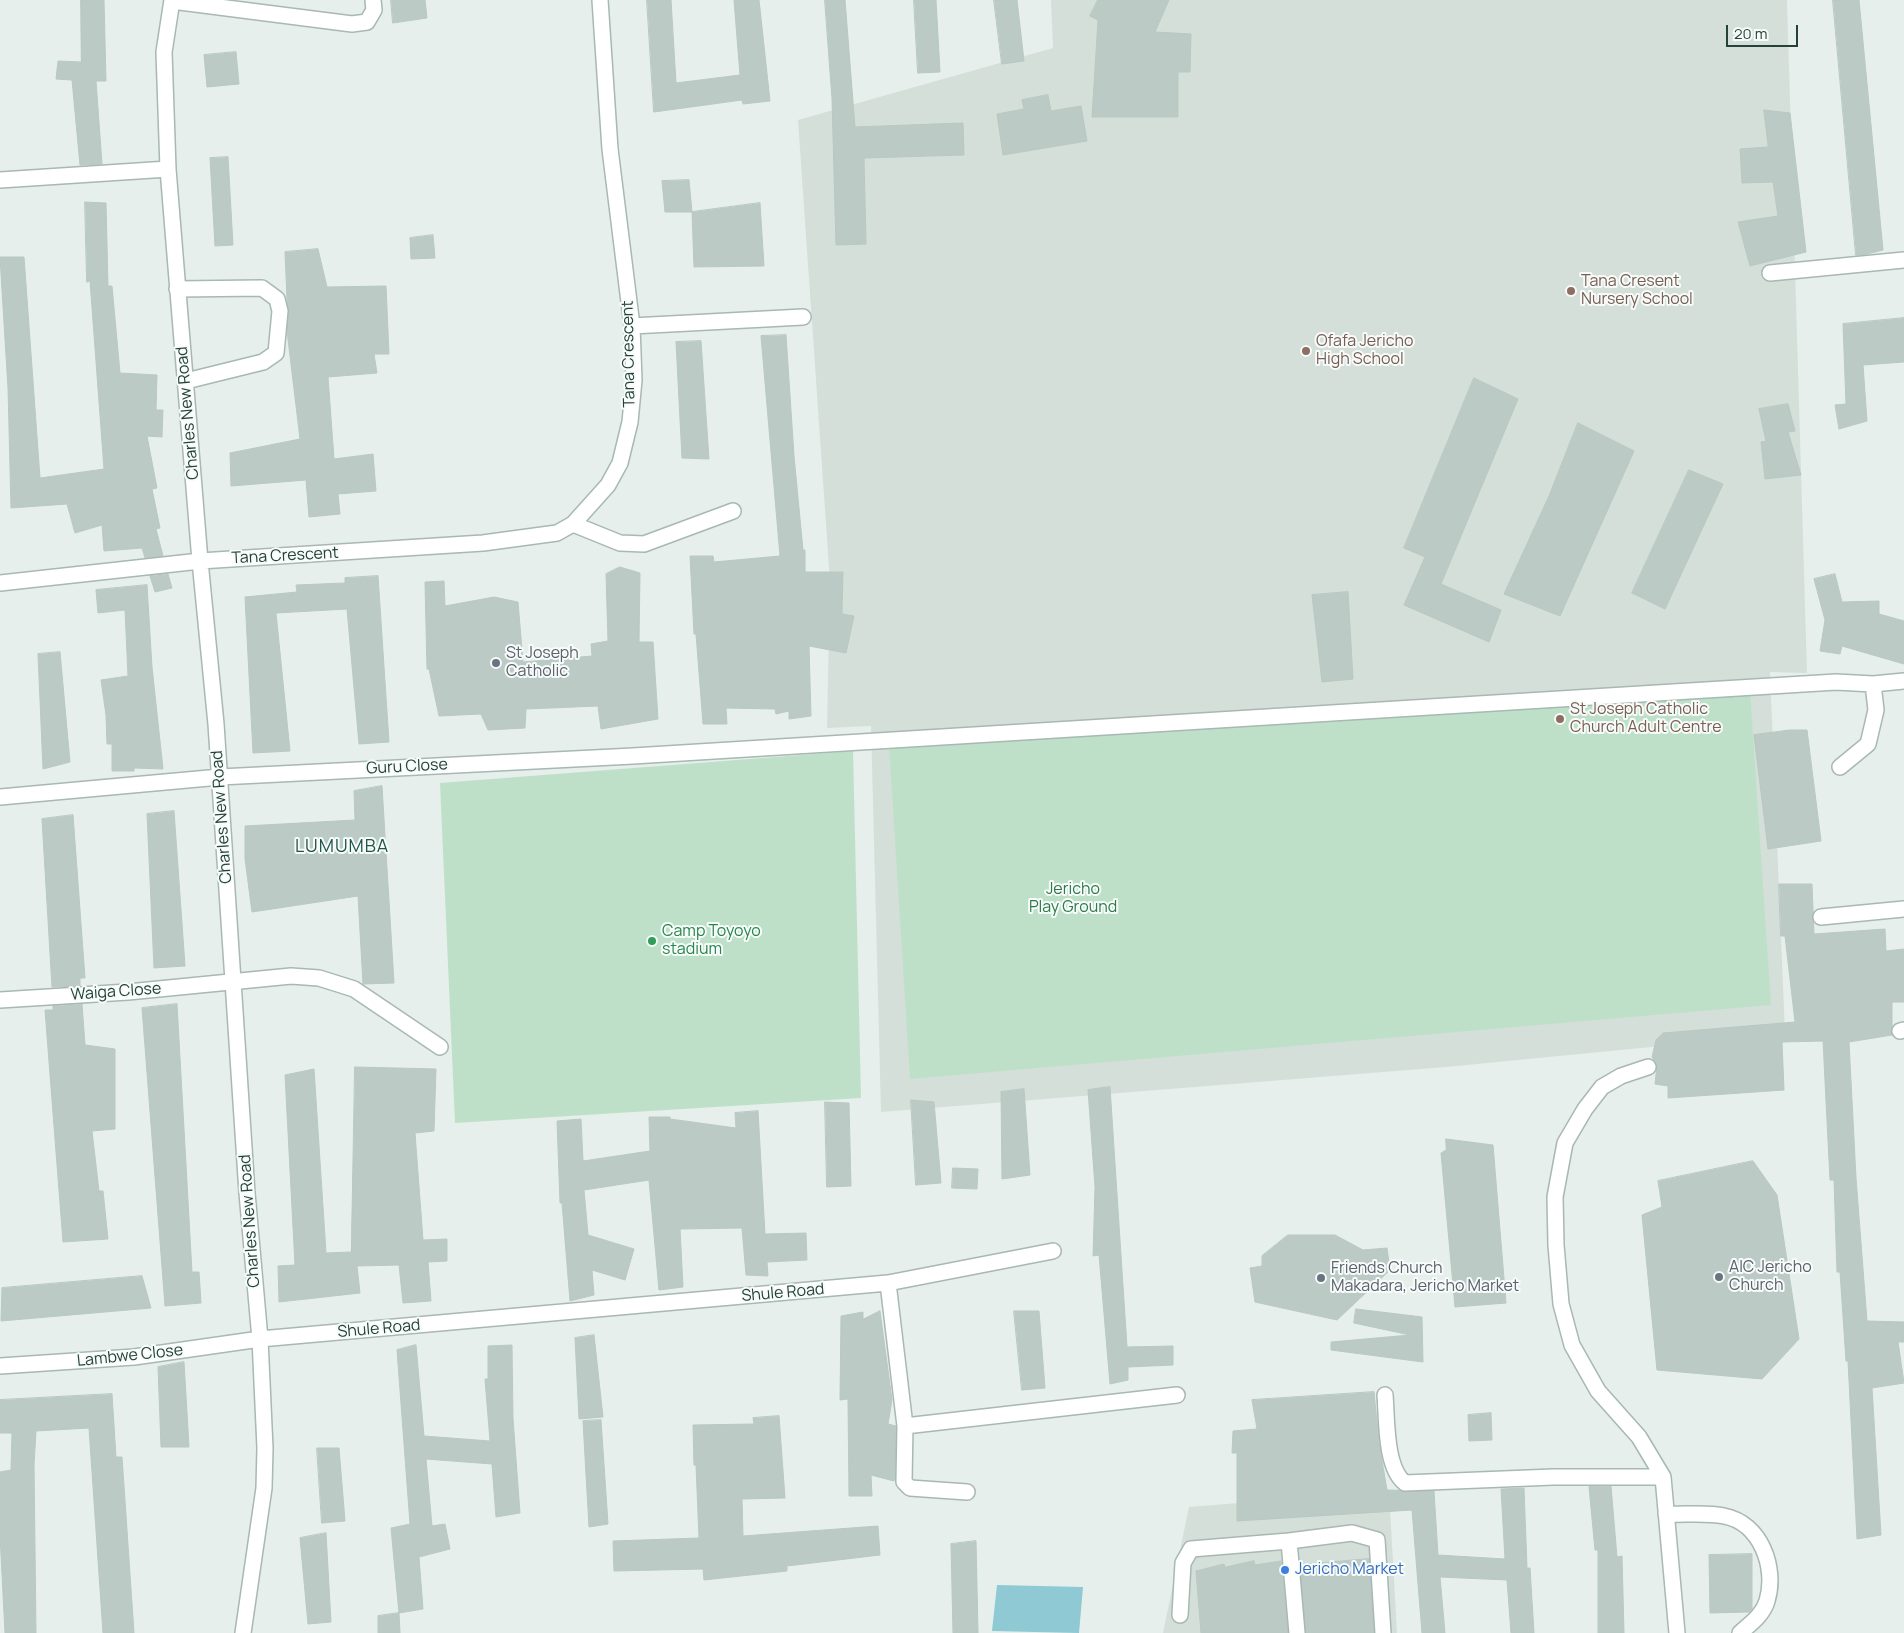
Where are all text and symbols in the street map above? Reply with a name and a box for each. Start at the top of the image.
scale bar [1729,15,1802,47]
text: 20 m [1734,23,1767,44]
place label: Tana Cresent Nursery School [1581,272,1693,310]
marker: Tana Cresent Nursery School [1565,285,1577,297]
street label: Tana Crescent [618,300,640,408]
place label: Ofafa Jericho High School [1316,332,1414,370]
marker: Ofafa Jericho High School [1300,345,1312,357]
street label: Charles New Road [173,346,203,480]
street label: Tana Crescent [231,544,339,568]
place label: St Joseph Catholic [506,644,579,682]
marker: St Joseph Catholic [490,657,502,669]
place label: St Joseph Catholic Church Adult Centre [1570,700,1722,738]
marker: St Joseph Catholic Church Adult Centre [1554,713,1566,725]
street label: Charles New Road [208,750,236,884]
street label: Guru Close [366,755,448,779]
district label: LUMUMBA [294,836,390,858]
park label: Jericho Play Ground [1029,880,1117,918]
place label: Camp Toyoyo stadium [662,922,761,960]
marker: Camp Toyoyo stadium [646,935,658,947]
street label: Waiga Close [70,979,162,1005]
street label: Charles New Road [236,1154,264,1288]
place label: AIC Jericho Church [1729,1258,1812,1296]
place label: Friends Church Makadara, Jericho Market [1331,1259,1519,1297]
marker: AIC Jericho Church [1713,1271,1725,1283]
marker: Friends Church Makadara, Jericho Market [1315,1272,1327,1284]
street label: Shule Road [741,1280,825,1306]
street label: Shule Road [337,1316,421,1342]
street label: Lambwe Close [76,1341,184,1371]
place label: Jericho Market [1295,1560,1404,1580]
marker: Jericho Market [1279,1564,1291,1576]

